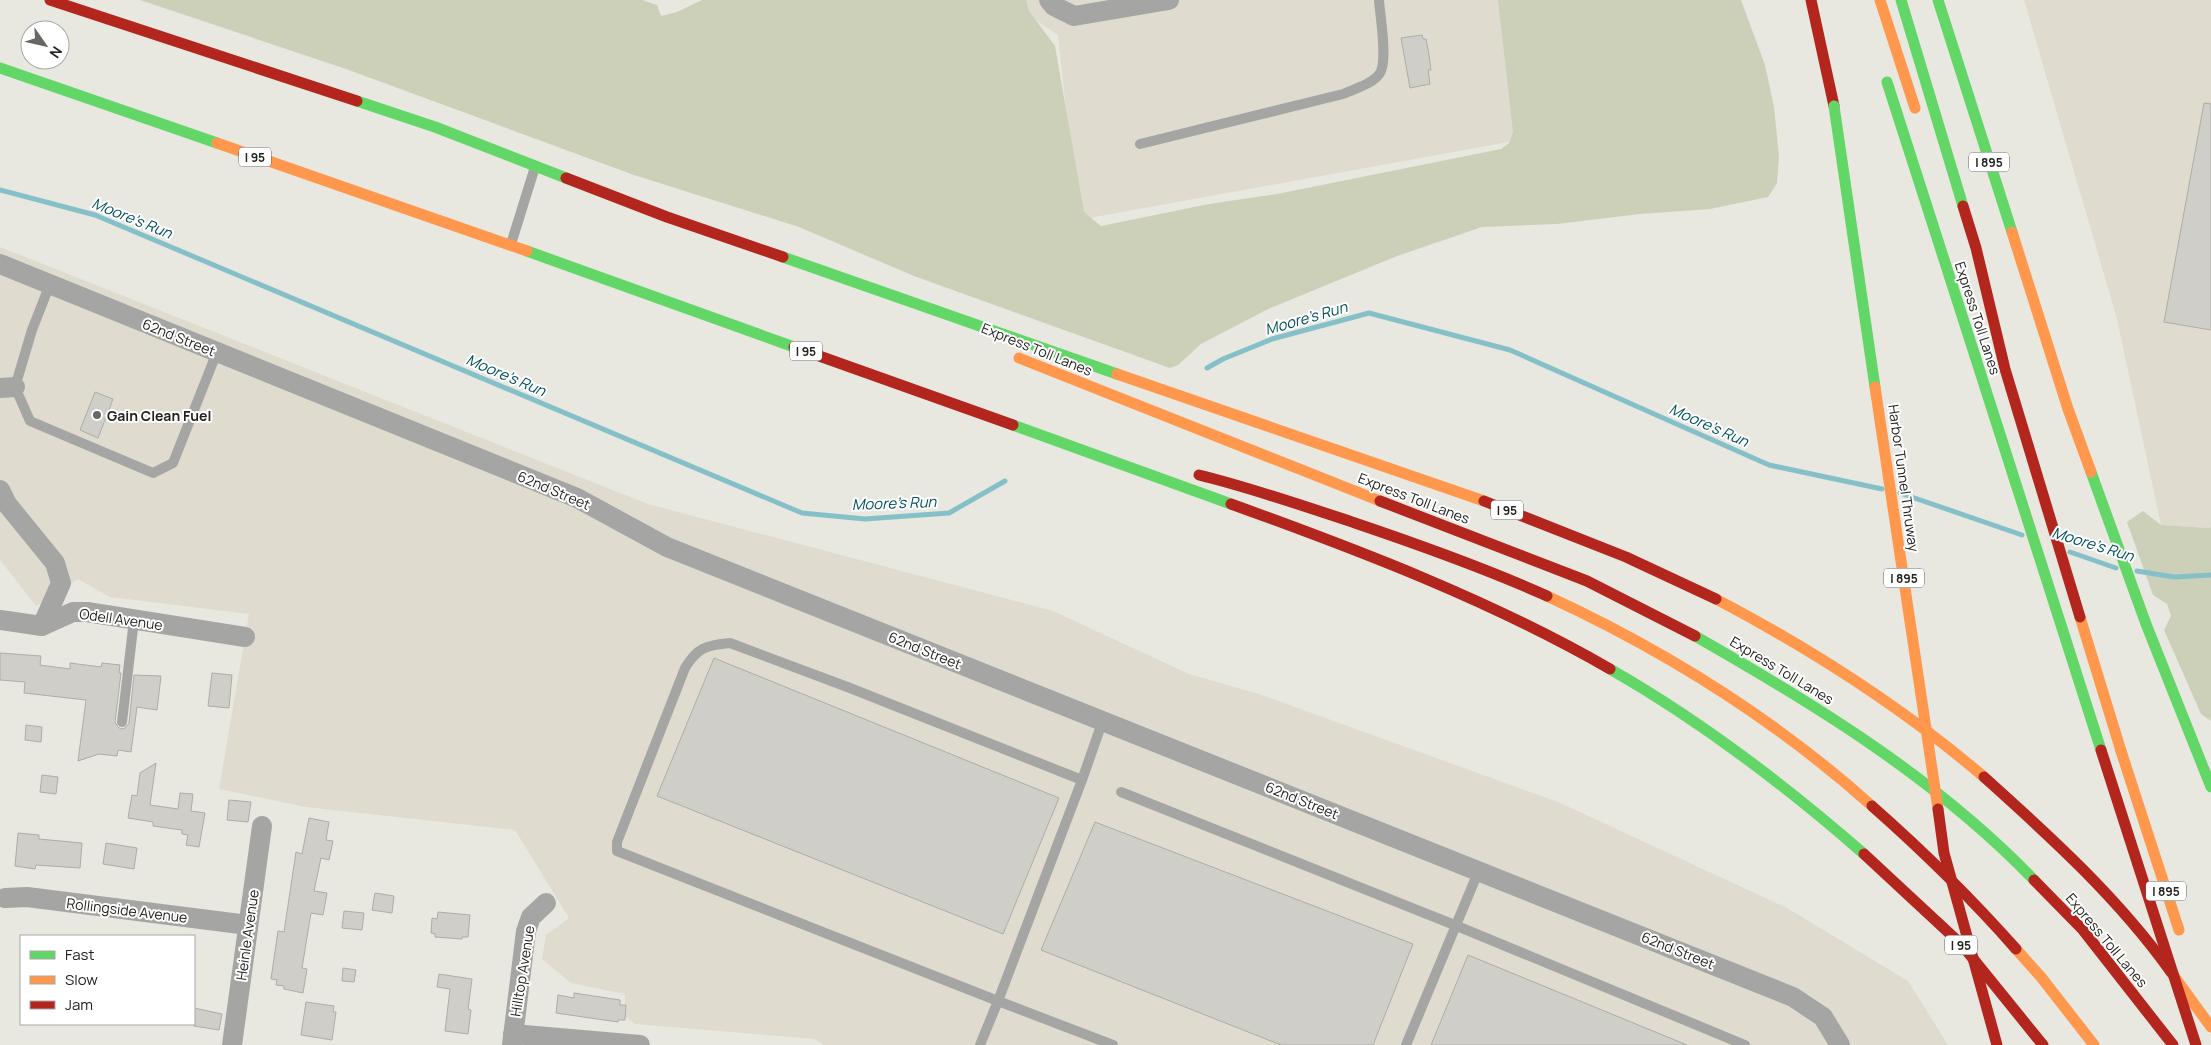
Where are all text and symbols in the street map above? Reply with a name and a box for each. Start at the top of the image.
north arrow [20,20,70,70]
text: N [46,43,67,62]
road number: I 95 [239,148,271,166]
road number: I 895 [1969,152,2009,172]
water label: Moore's Run [89,192,176,244]
street label: Express Toll Lanes [1951,259,2005,377]
water label: Moore's Run [1262,296,1351,340]
street label: 62nd Street [140,314,219,360]
street label: Express Toll Lanes [979,318,1095,380]
road number: I 95 [790,342,822,361]
water label: Moore's Run [463,349,550,402]
water label: Moore's Run [1666,398,1753,452]
street label: Harbor Tunnel Thruway [1884,403,1924,554]
place label: Gain Clean Fuel [107,406,211,425]
marker: Gain Clean Fuel [91,409,103,421]
street label: 62nd Street [515,466,594,514]
street label: Express Toll Lanes [1356,468,1472,528]
water label: Moore's Run [851,491,938,515]
road number: I 95 [1491,500,1523,520]
water label: Moore's Run [2049,522,2138,567]
road number: I 895 [1884,568,1924,588]
street label: Odell Avenue [78,604,164,634]
street label: 62nd Street [886,627,965,673]
street label: Express Toll Lanes [1727,632,1837,708]
street label: 62nd Street [1263,777,1342,823]
road number: I 895 [2146,881,2186,900]
street label: Heinle Avenue [231,888,263,982]
street label: Express Toll Lanes [2062,889,2152,991]
street label: Rollingside Avenue [66,893,188,927]
street label: Hilltop Avenue [505,924,539,1018]
street label: 62nd Street [1639,927,1718,973]
legend [20,935,195,1025]
road number: I 95 [1945,936,1977,954]
text: Fast [65,944,94,965]
text: Slow [65,969,98,990]
text: Jam [65,994,93,1015]

